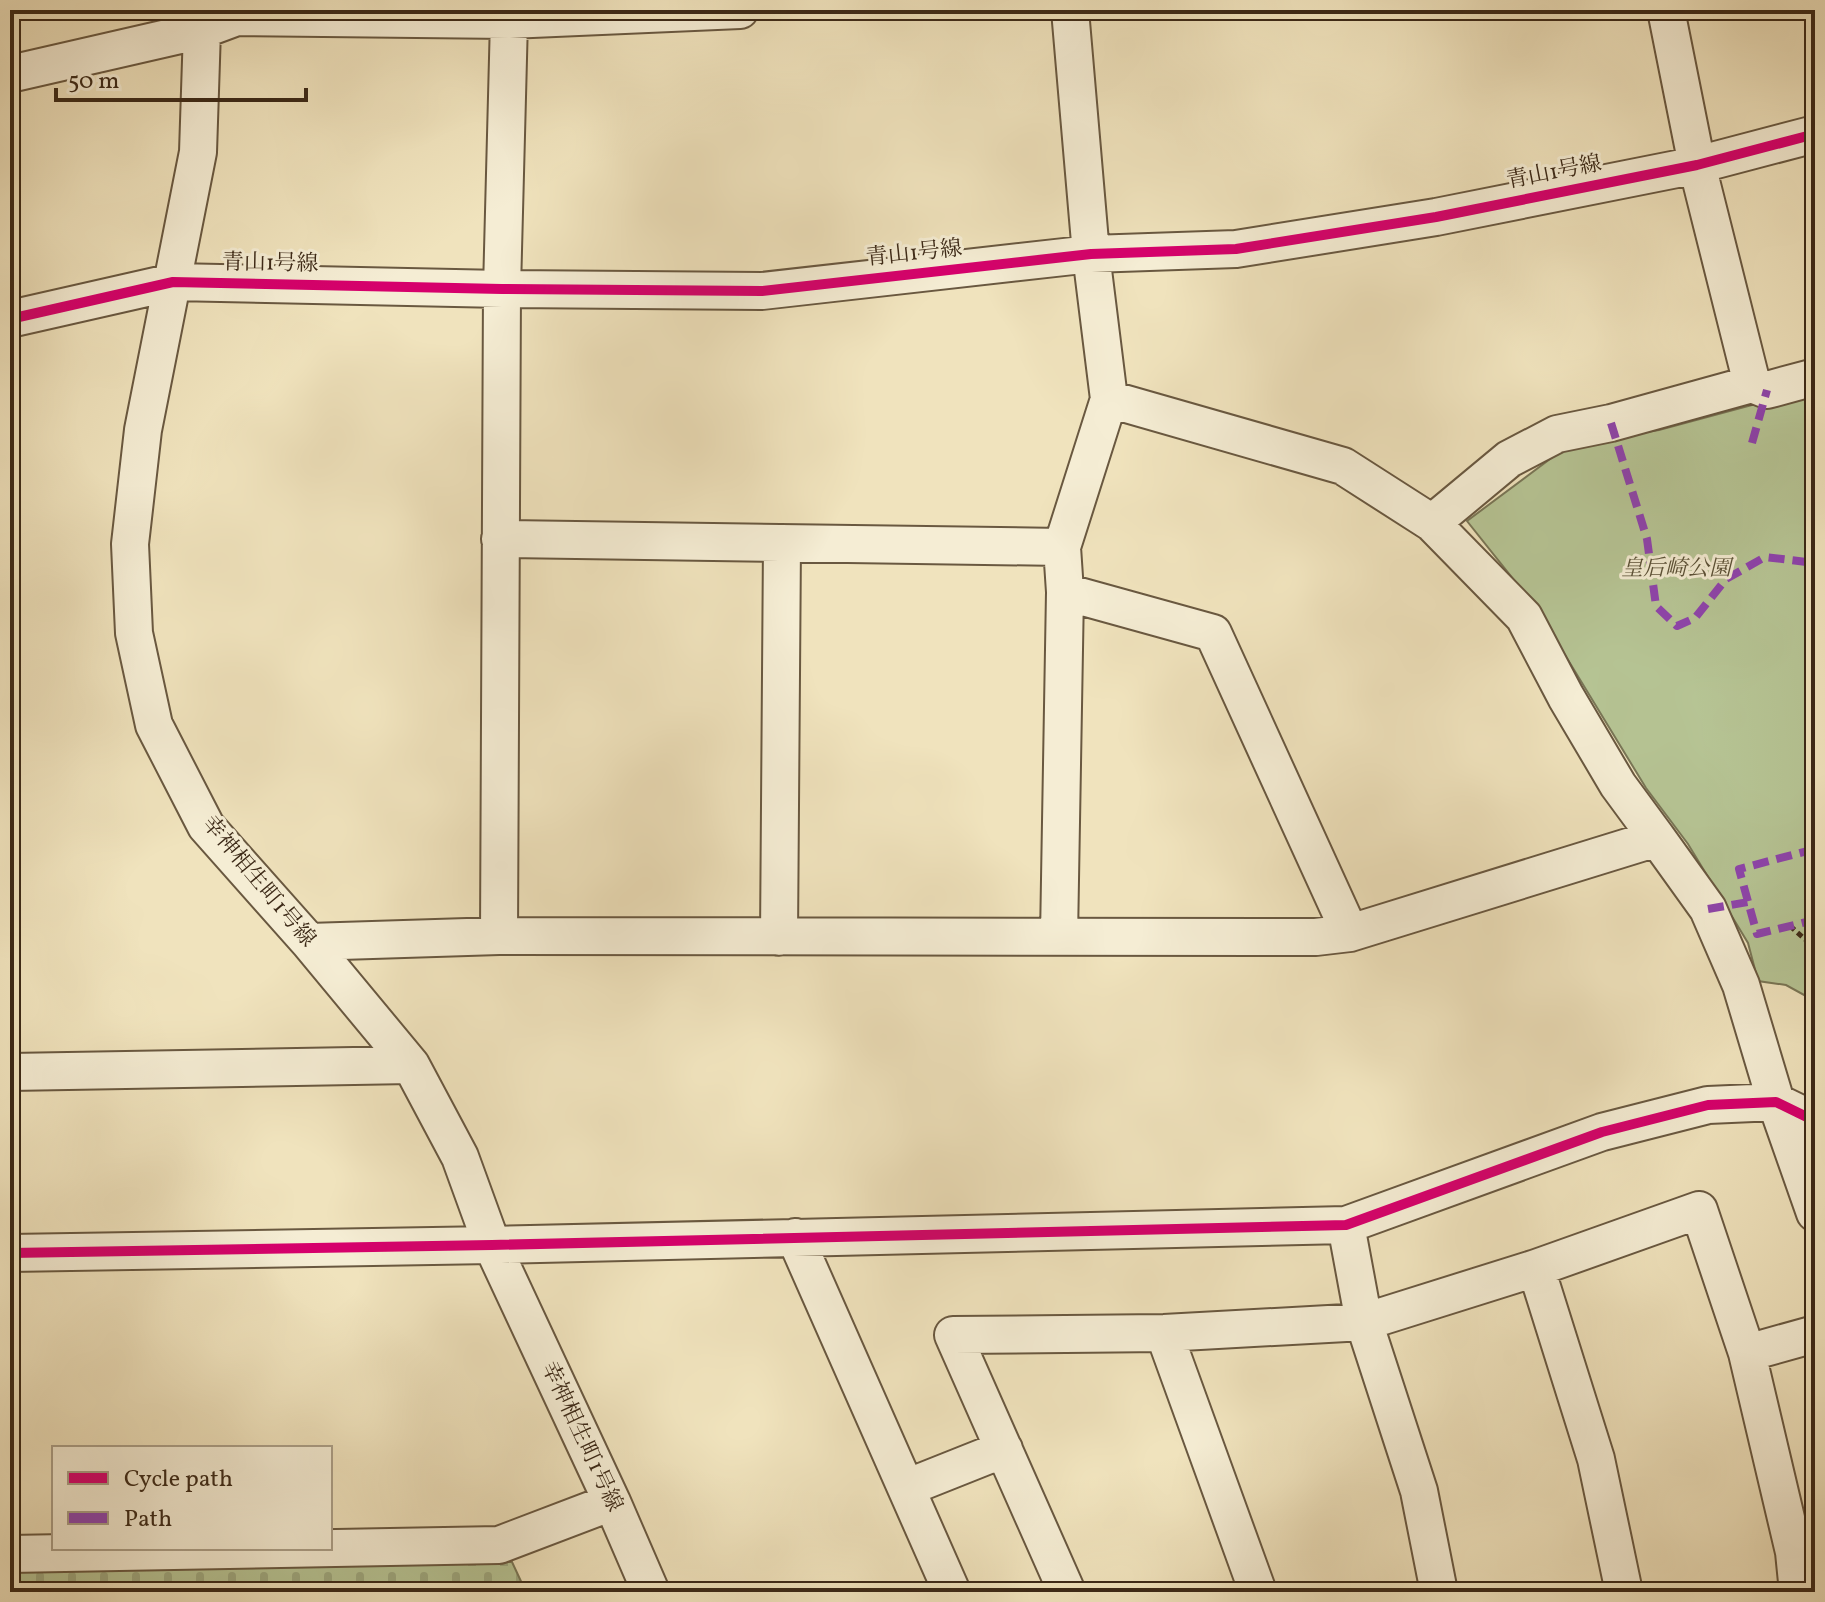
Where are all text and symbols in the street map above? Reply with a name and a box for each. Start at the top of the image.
scale bar [56,52,306,102]
text: 50 m [68,65,120,99]
street label: 青山1号線 [1504,149,1604,197]
street label: 青山1号線 [864,234,964,274]
street label: 青山1号線 [221,248,319,280]
park label: 皇后崎公園 [1621,554,1734,585]
street label: 幸神相生町1号線 [194,810,322,954]
street label: 幸神相生町1号線 [533,1357,629,1517]
legend [52,1446,332,1550]
text: Cycle path [124,1463,233,1497]
text: Path [124,1503,172,1537]

